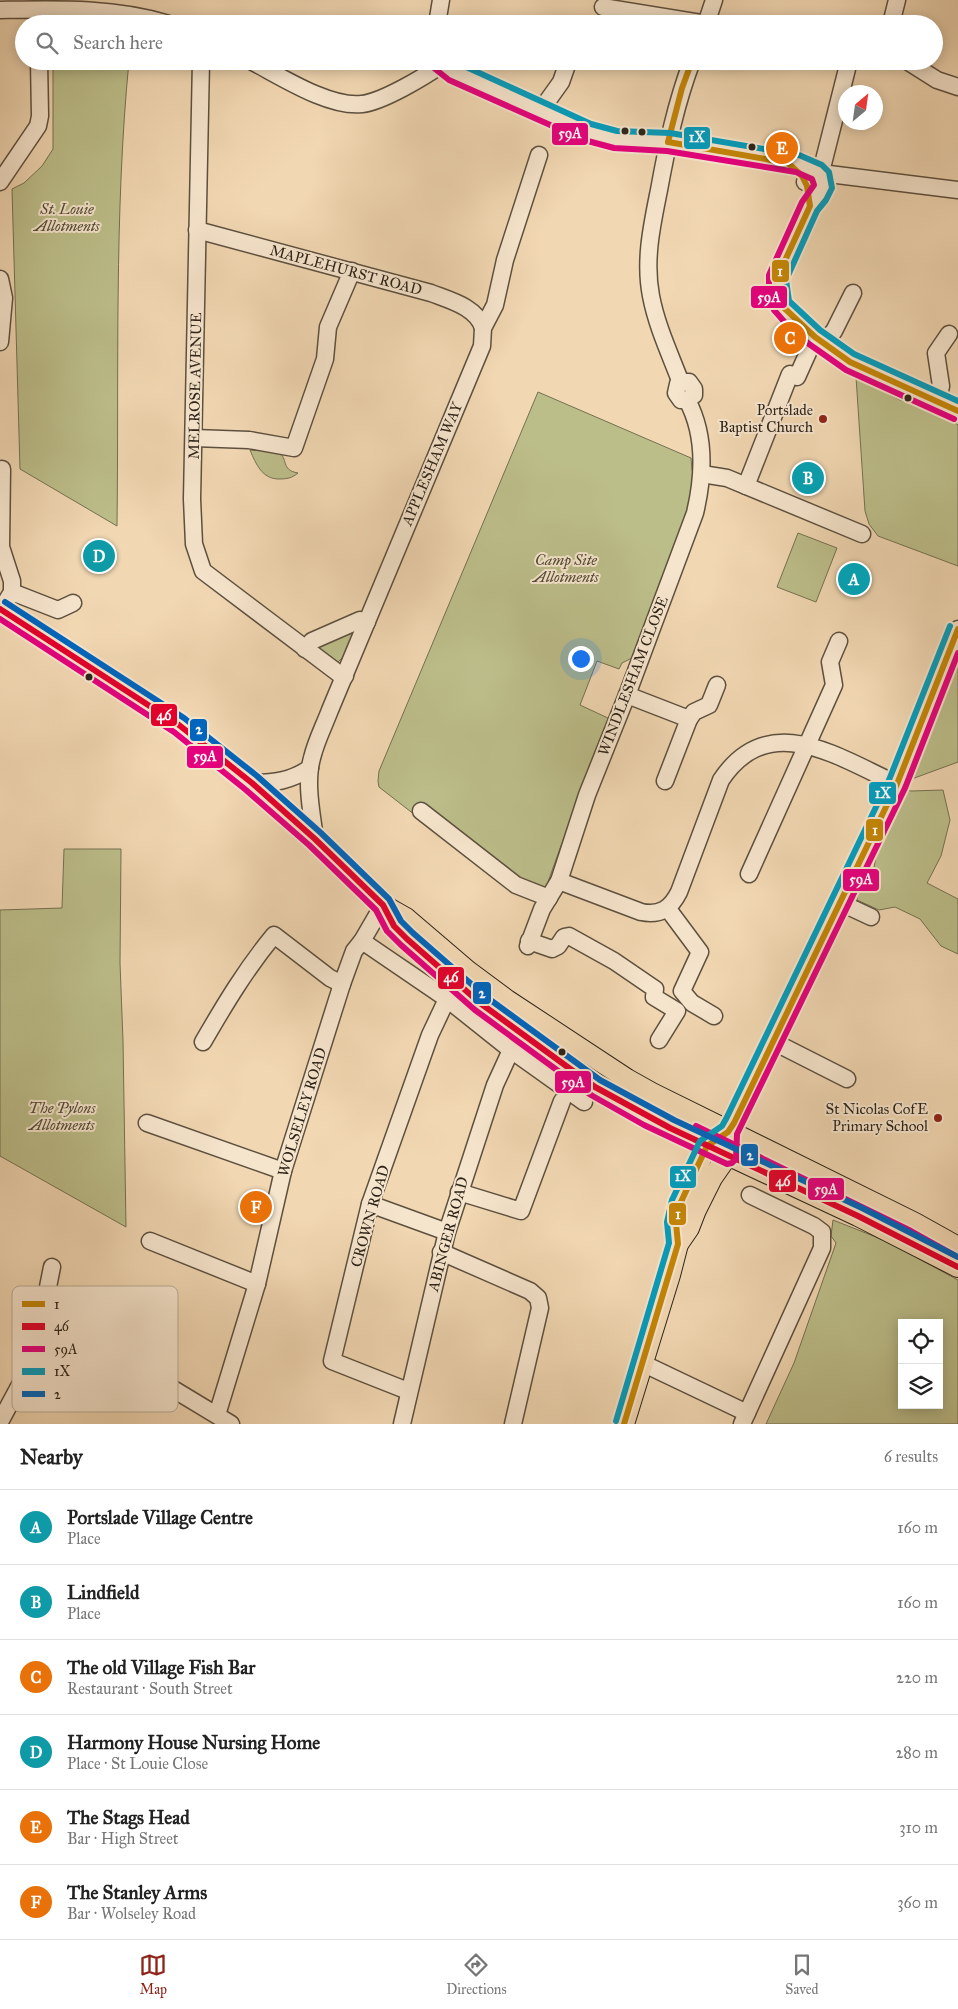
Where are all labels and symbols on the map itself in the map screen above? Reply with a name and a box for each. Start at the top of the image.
north arrow [838,85,883,130]
line badge: 59A [551,122,589,146]
text: 59A [558,125,582,143]
unlabelled marker [620,126,630,136]
line badge: 1X [683,126,711,150]
unlabelled marker [637,127,647,137]
text: 1X [689,129,705,146]
pin: E [766,129,798,167]
unlabelled marker [747,142,757,152]
park label: St. Louie Allotments [32,200,100,235]
street label: MAPLEHURST ROAD [268,241,424,299]
line badge: 1 [771,259,790,283]
text: 1 [777,263,783,280]
line badge: 59A [750,285,788,309]
text: 59A [757,289,781,307]
street label: MELROSE AVENUE [185,312,205,460]
pin: C [774,319,806,357]
unlabelled marker [903,393,913,403]
street label: APPLESHAM WAY [397,399,466,529]
place label: Portslade Baptist Church [719,401,814,436]
marker: Portslade Baptist Church [817,413,829,425]
pin: B [792,459,824,497]
pin: D [83,537,115,575]
park label: Camp Site Allotments [531,551,599,586]
pin: A [838,560,870,598]
street label: WINDLESHAM CLOSE [594,593,672,758]
your location [568,646,594,672]
unlabelled marker [84,672,94,682]
line badge: 46 [150,703,178,727]
text: 46 [157,707,172,725]
line badge: 2 [189,718,208,742]
text: 2 [196,721,204,738]
line badge: 59A [186,745,224,769]
text: 59A [193,748,217,766]
line badge: 1X [868,781,897,805]
text: 1X [875,785,891,802]
line badge: 1 [865,818,884,842]
text: 1 [872,822,878,839]
line badge: 59A [842,868,880,892]
text: 59A [849,871,873,889]
line badge: 46 [437,966,465,990]
text: 46 [444,969,459,987]
line badge: 2 [472,981,492,1005]
text: 2 [479,985,487,1002]
street label: WOLSELEY ROAD [274,1045,330,1179]
unlabelled marker [557,1047,567,1057]
line badge: 59A [554,1070,592,1094]
text: 59A [561,1074,585,1092]
park label: The Pylons Allotments [27,1099,96,1134]
place label: St Nicolas CofE Primary School [826,1100,929,1135]
marker: St Nicolas CofE Primary School [932,1112,944,1124]
line badge: 2 [740,1143,759,1167]
text: 2 [747,1147,755,1164]
street label: CROWN ROAD [347,1163,393,1269]
line badge: 1X [669,1165,697,1189]
text: 1X [675,1168,691,1185]
line badge: 46 [768,1169,797,1193]
text: 46 [776,1173,791,1191]
street label: ABINGER ROAD [424,1175,472,1294]
line badge: 59A [807,1177,845,1201]
text: 59A [814,1181,838,1199]
pin: F [240,1188,272,1226]
line badge: 1 [668,1202,687,1226]
text: 1 [675,1206,681,1223]
legend [12,1286,178,1412]
text: 1 [54,1296,60,1313]
text: 46 [54,1318,70,1335]
text: 59A [54,1341,78,1358]
text: 1X [54,1363,71,1380]
text: 2 [54,1386,61,1403]

